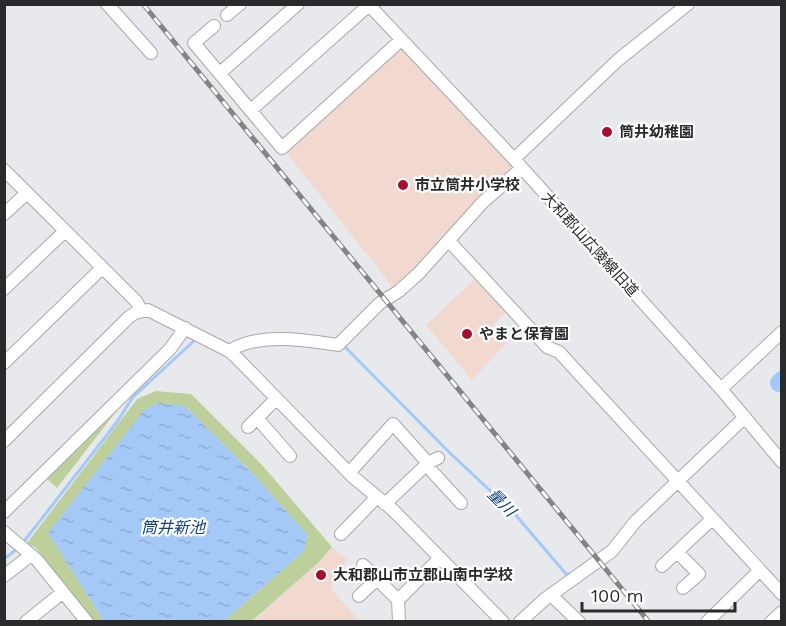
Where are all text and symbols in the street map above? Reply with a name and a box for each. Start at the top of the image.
place label: 筒井幼稚園 [619,123,694,141]
marker: 筒井幼稚園 [600,125,614,139]
place label: 市立筒井小学校 [415,176,520,194]
marker: 市立筒井小学校 [396,178,410,192]
street label: 大和郡山広陵線旧道 [538,188,642,300]
place label: やまと保育園 [479,325,569,343]
marker: やまと保育園 [460,327,474,341]
water label: 量川 [484,484,521,522]
water label: 筒井新池 [141,518,207,537]
place label: 大和郡山市立郡山南中学校 [333,566,513,584]
marker: 大和郡山市立郡山南中学校 [314,568,328,582]
scale bar [582,575,735,613]
text: 100 m [591,585,644,606]

